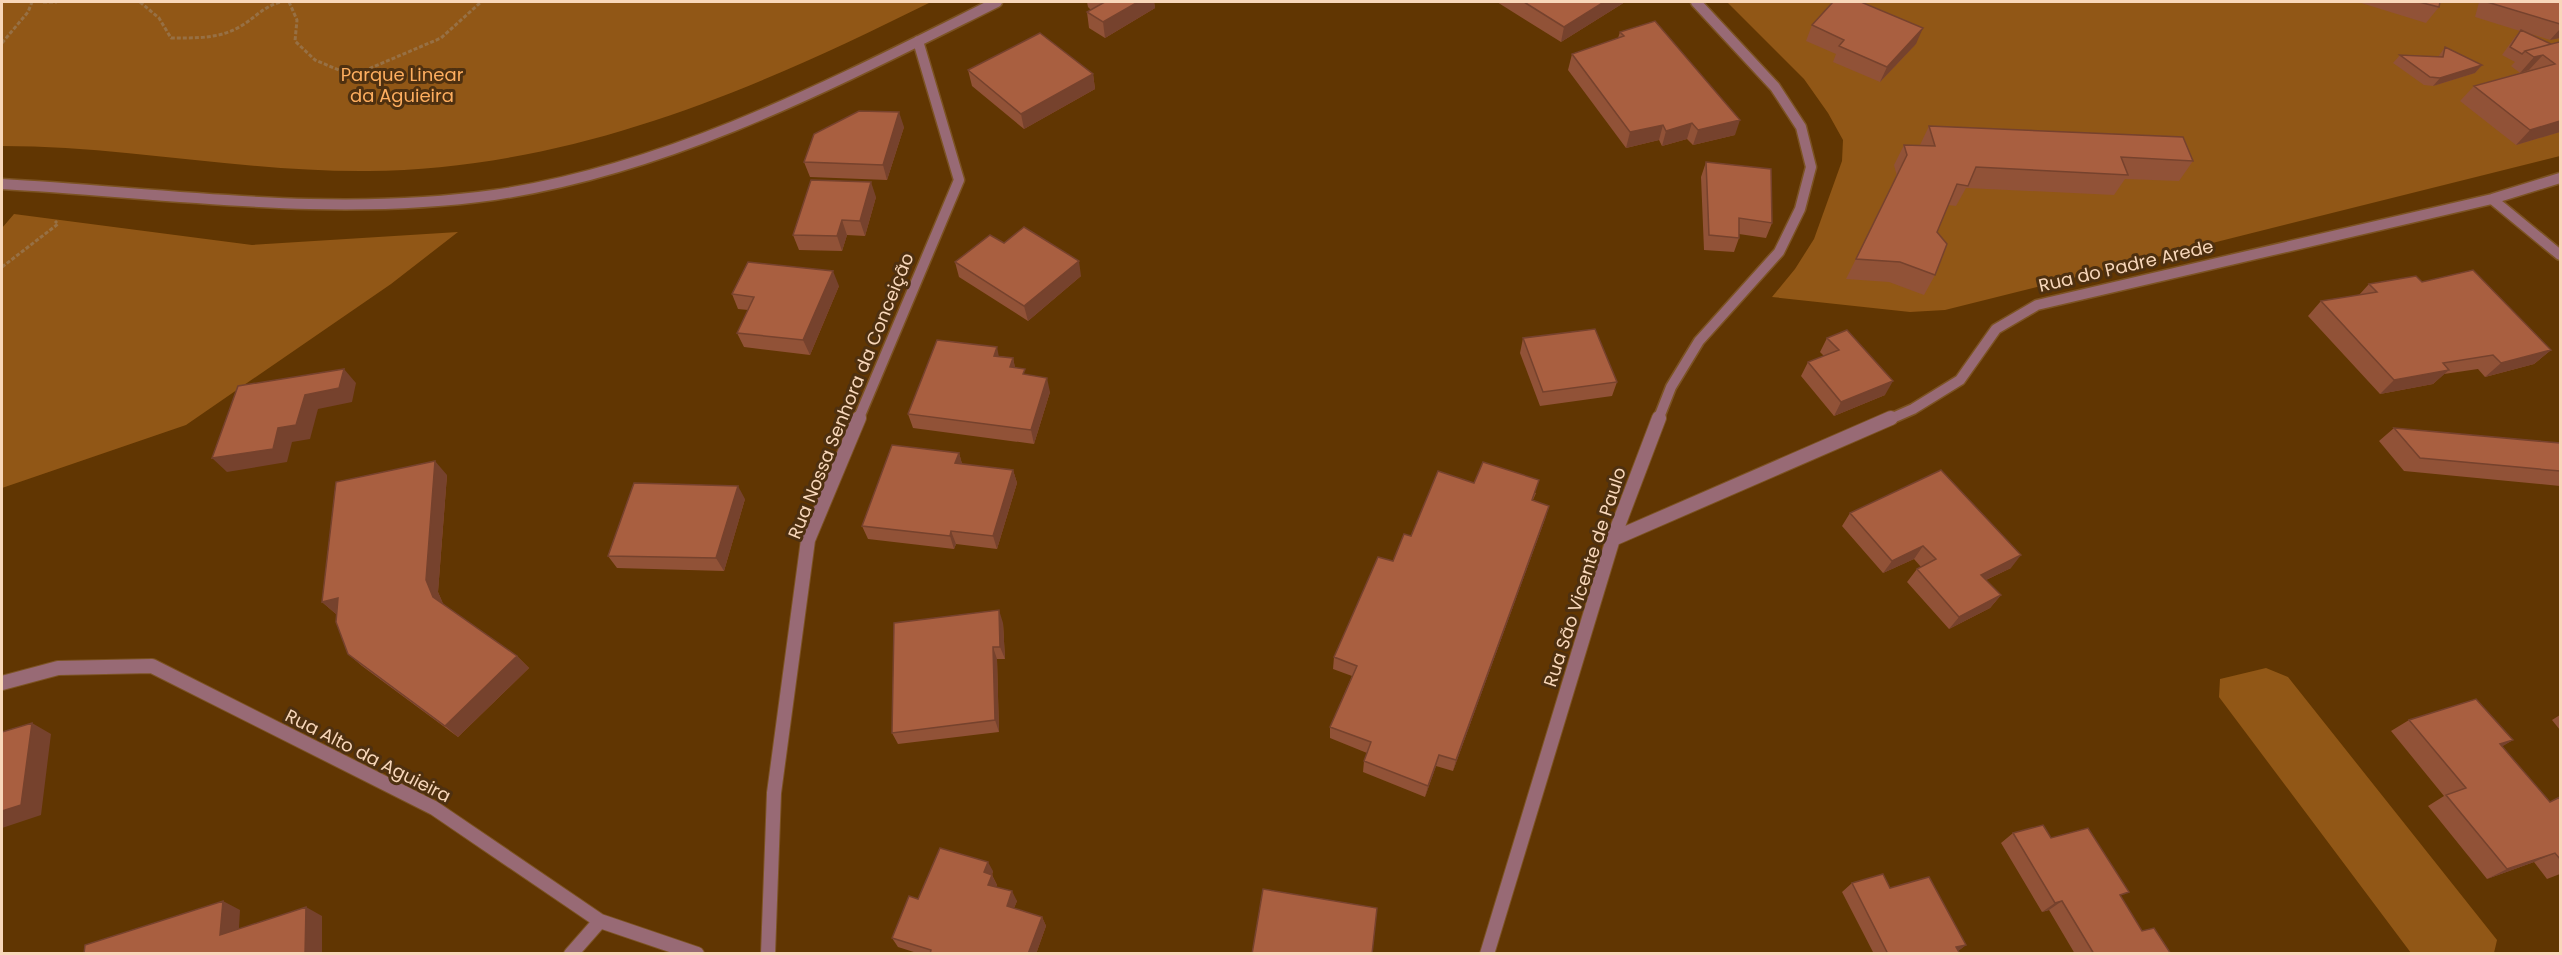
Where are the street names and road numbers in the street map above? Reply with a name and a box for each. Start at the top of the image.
street label: Rua do Padre Arede [2036,233,2216,298]
street label: Rua Nossa Senhora da Conceição [782,249,920,543]
street label: Rua São Vicente de Paulo [1537,464,1632,690]
street label: Rua Alto da Aguieira [281,703,455,808]

